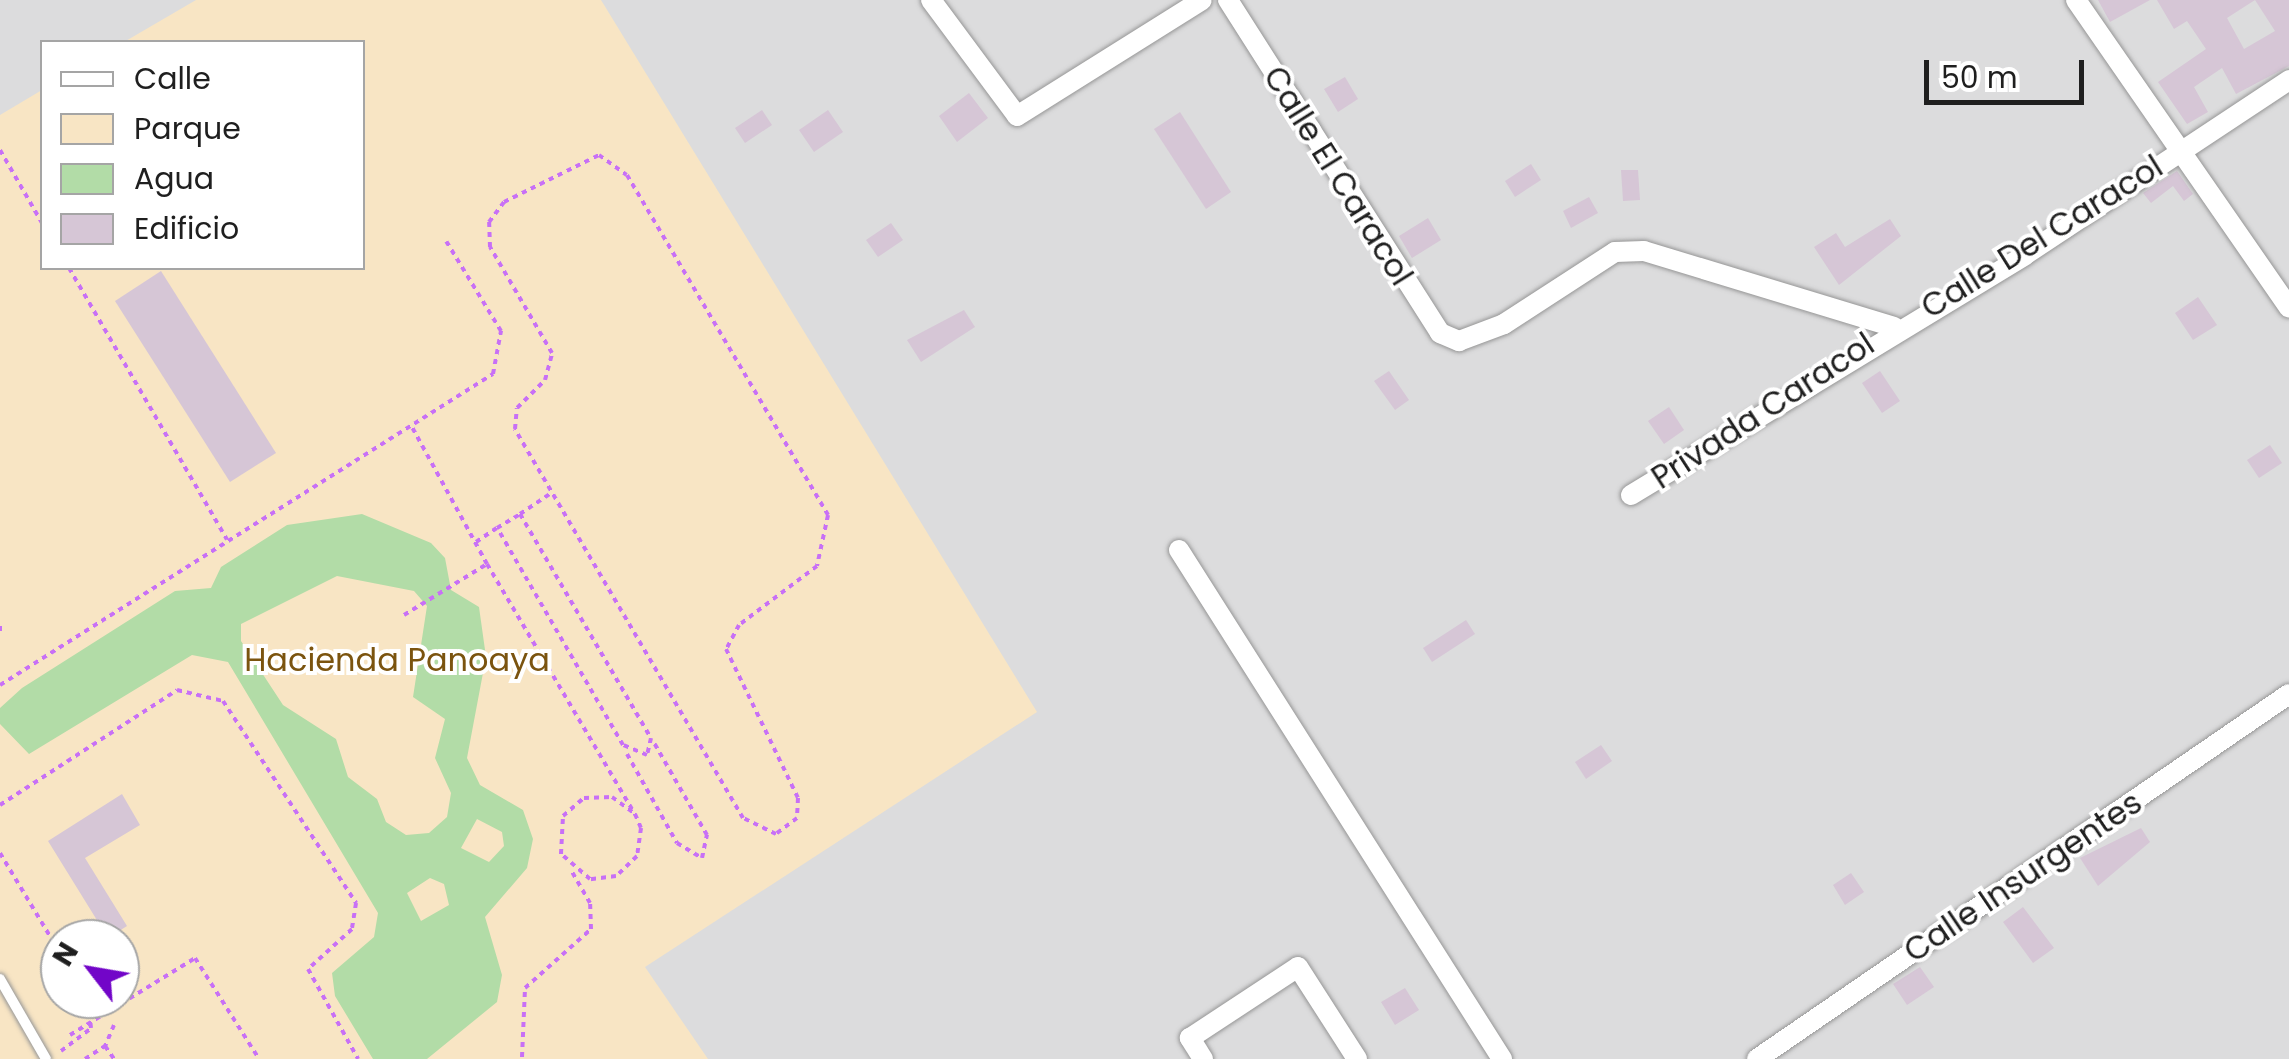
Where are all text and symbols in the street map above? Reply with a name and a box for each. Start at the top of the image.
legend [40,40,365,270]
scale bar [1929,40,2089,102]
text: 50 m [1941,56,2018,99]
text: Calle [134,57,211,100]
street label: Calle El Caracol [1255,59,1421,293]
text: Parque [134,107,241,150]
street label: Calle Del Caracol [1914,147,2170,327]
text: Agua [134,157,214,200]
text: Edificio [134,207,239,250]
street label: Privada Caracol [1645,325,1881,497]
park label: Hacienda Panoaya [244,641,550,679]
street label: Calle Insurgentes [1897,783,2149,971]
north arrow [40,919,140,1019]
text: N [43,935,88,973]

